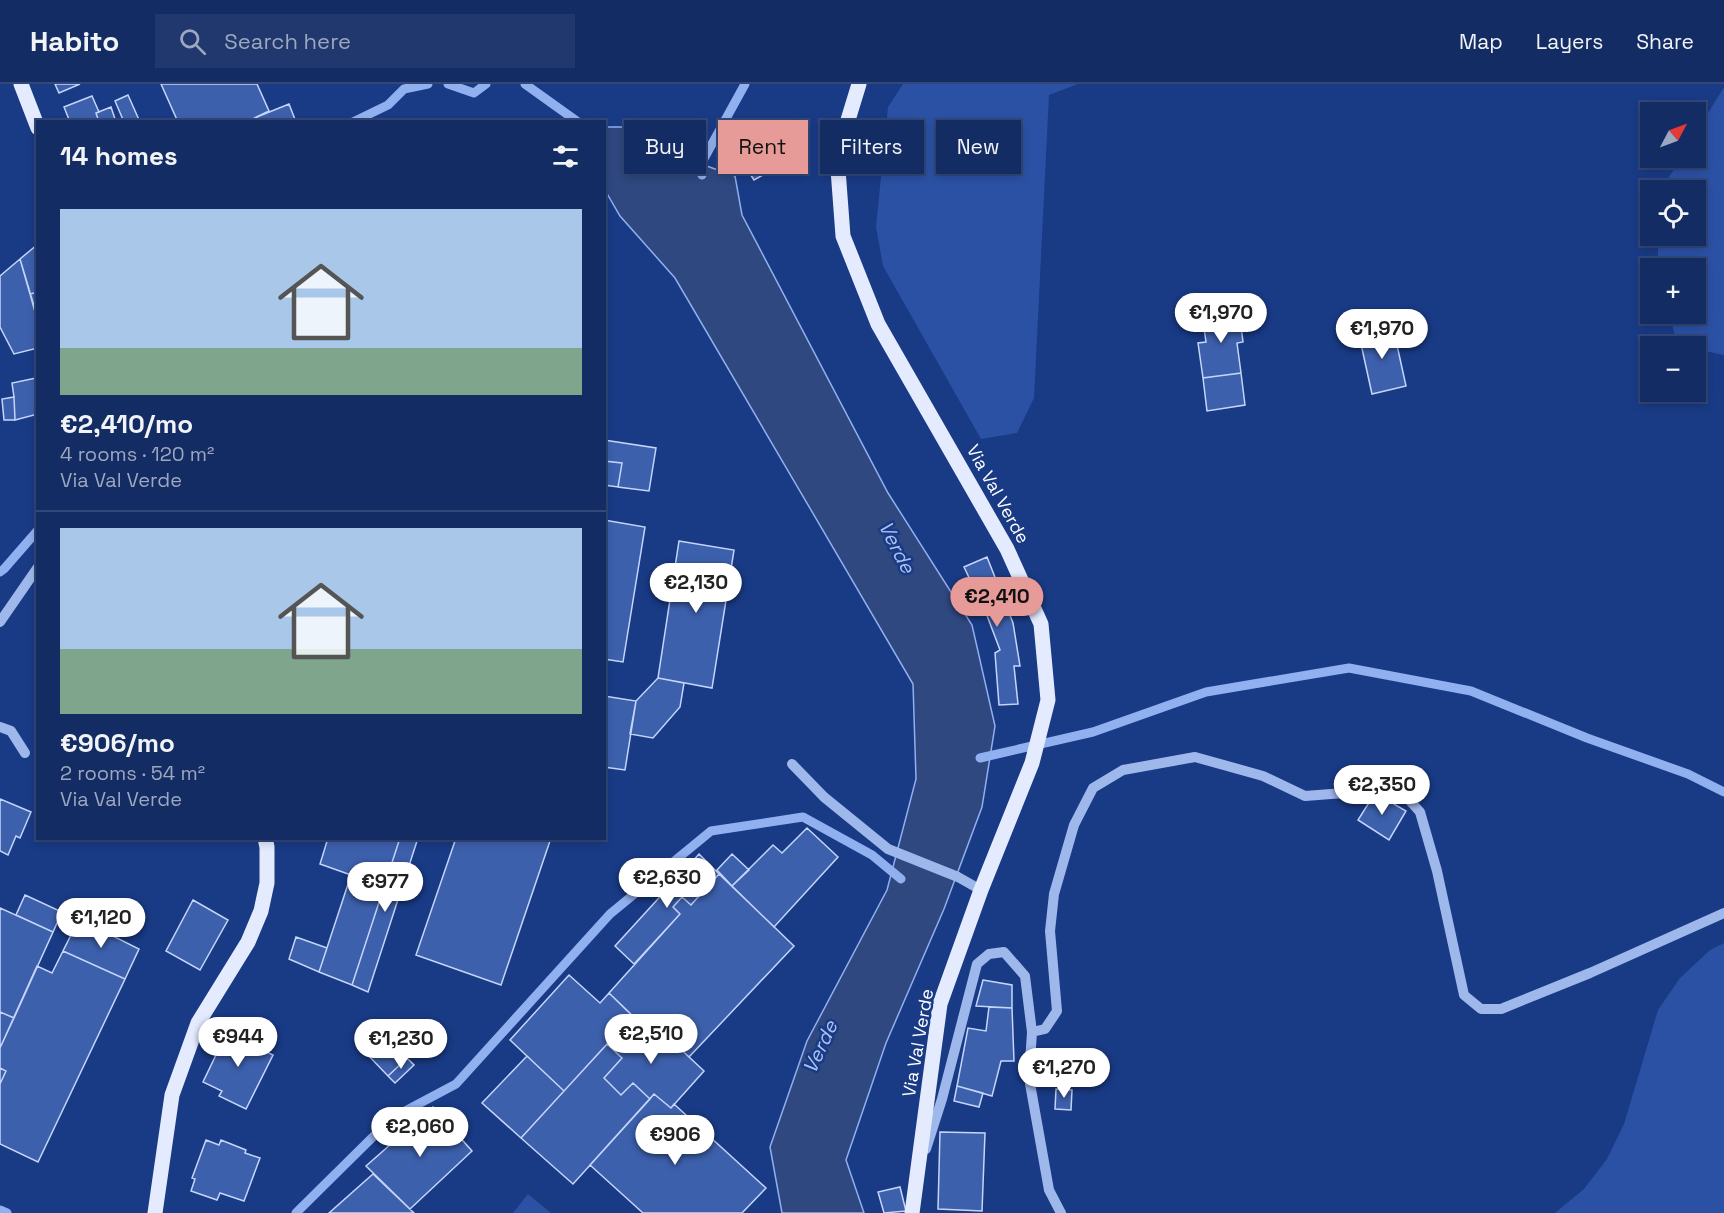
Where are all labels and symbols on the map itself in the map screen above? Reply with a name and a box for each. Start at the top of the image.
north arrow [1640,102,1706,168]
pin: €1,970 [1172,293,1270,344]
pin: €1,970 [1333,309,1431,360]
street label: Via Val Verde [962,440,1035,547]
water label: Verde [873,516,922,579]
pin: €2,130 [647,563,745,614]
pin: €2,410 [948,577,1046,628]
pin: €2,350 [1333,765,1431,816]
pin: €2,630 [618,858,716,909]
pin: €977 [349,862,421,913]
pin: €1,120 [52,898,150,949]
street label: Via Val Verde [897,987,938,1099]
pin: €2,510 [602,1014,700,1065]
water label: Verde [797,1015,844,1078]
pin: €944 [202,1017,274,1068]
pin: €1,230 [352,1019,450,1070]
pin: €1,270 [1015,1048,1113,1099]
pin: €2,060 [371,1107,469,1158]
pin: €906 [639,1115,711,1166]

